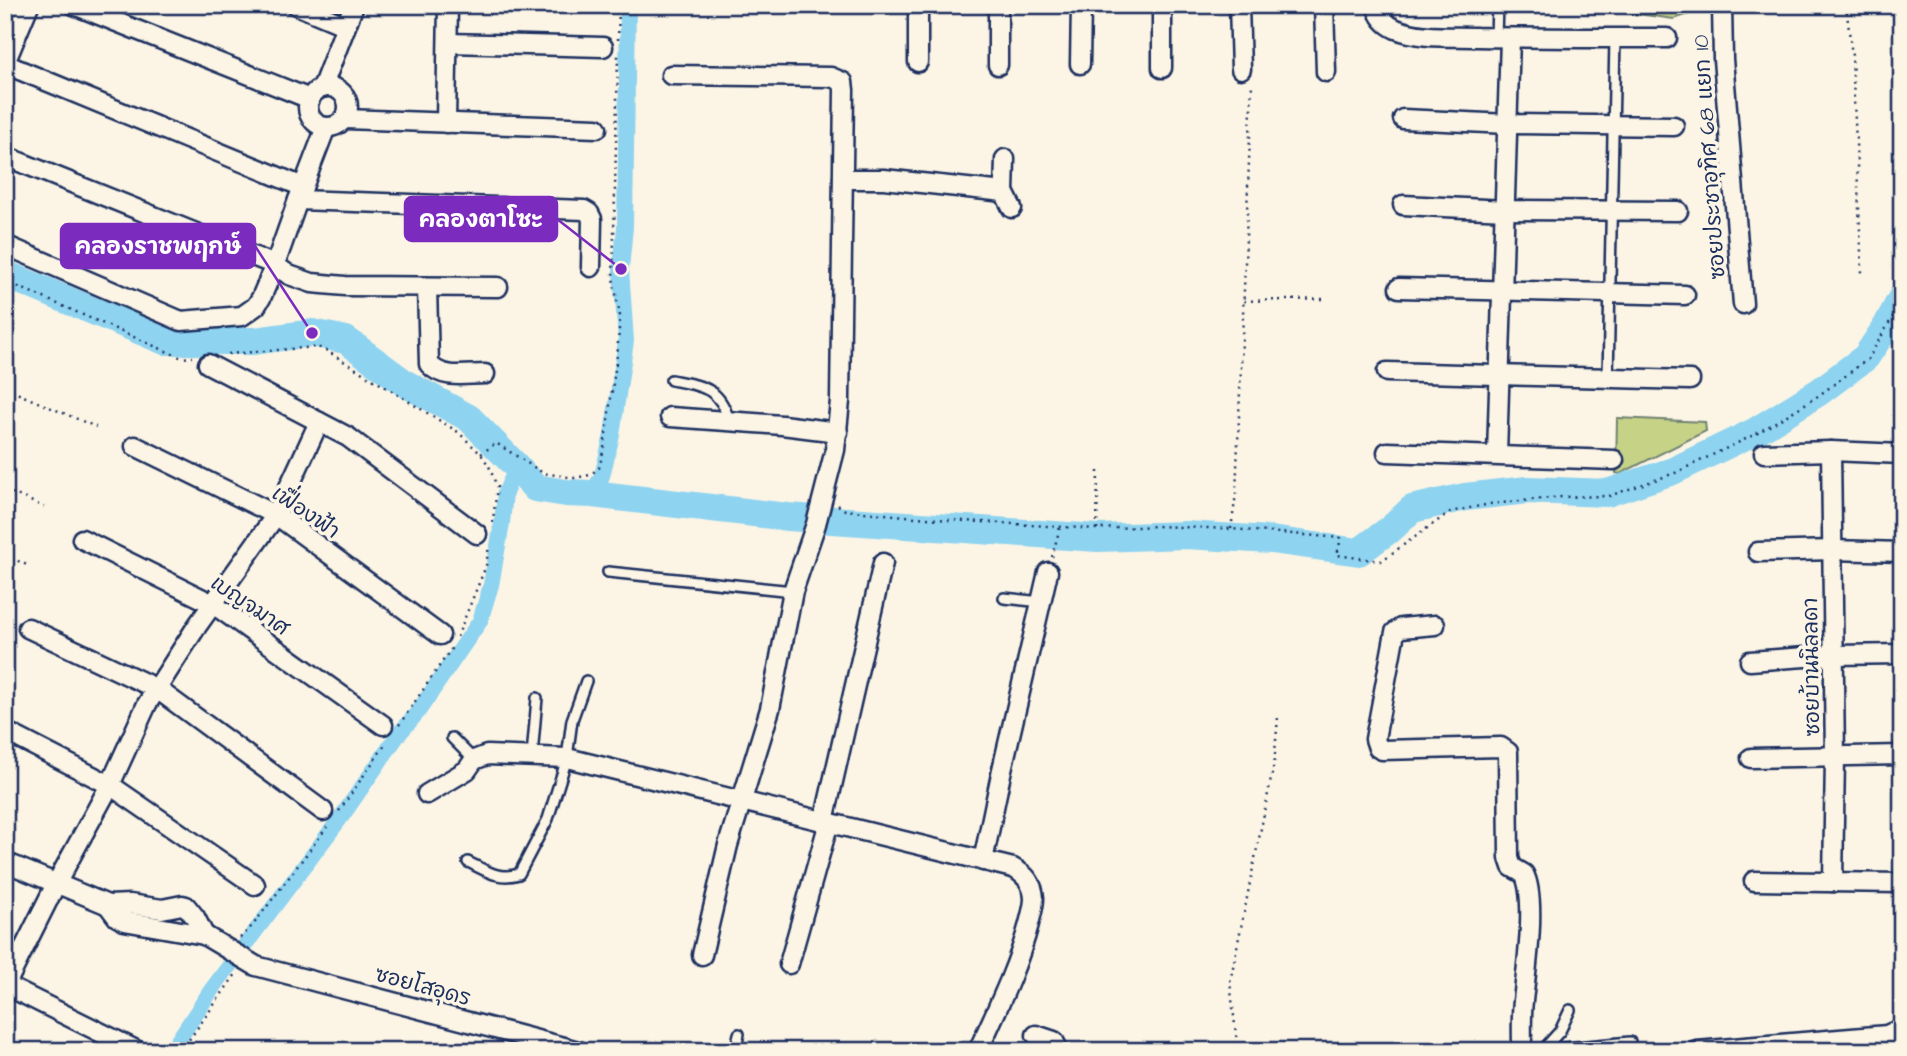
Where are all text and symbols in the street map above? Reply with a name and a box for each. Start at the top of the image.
street label: ซอยประชาอุทิศ 68 แยก 10 [1686,34,1734,280]
callout: คลองตาโซะ [405,197,557,241]
text: คลองตาโซะ [419,204,543,236]
callout: คลองราชพฤกษ์ [61,224,255,268]
text: คลองราชพฤกษ์ [75,231,242,263]
street label: เฟื่องฟ้า [266,476,348,546]
street label: เบญจมาศ [205,569,296,643]
street label: ซอยบ้านนิลลดา [1796,597,1827,737]
street label: ซอยโสอุดร [372,960,474,1014]

